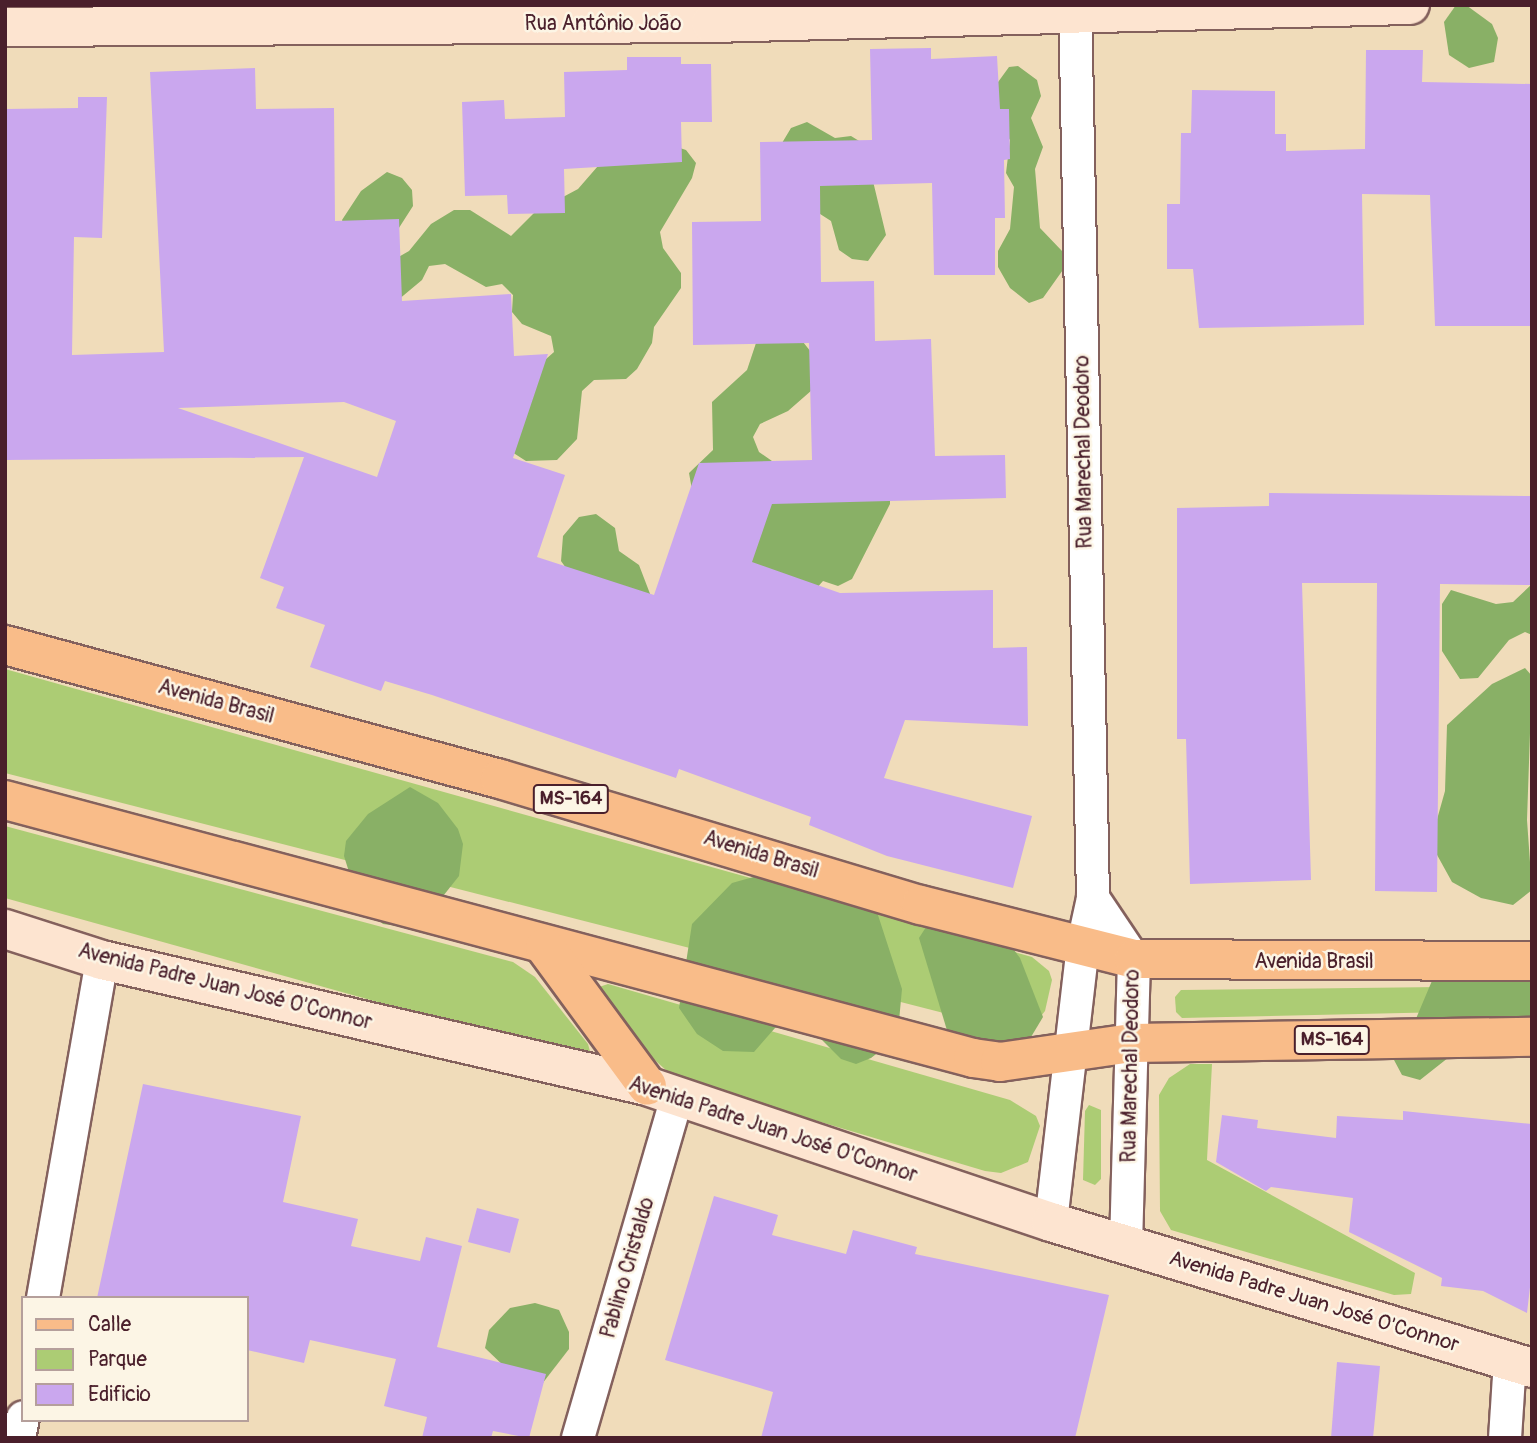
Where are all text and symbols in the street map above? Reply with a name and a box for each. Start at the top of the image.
street label: Rua Antônio João [524,11,682,37]
street label: Rua Marechal Deodoro [1070,355,1098,549]
street label: Avenida Brasil [155,674,277,730]
road number: MS-164 [532,784,610,814]
street label: Avenida Brasil [700,826,822,884]
street label: Avenida Padre Juan José O'Connor [75,938,375,1036]
street label: Avenida Brasil [1254,949,1374,975]
street label: Rua Marechal Deodoro [1117,969,1145,1163]
road number: MS-164 [1294,1024,1370,1056]
street label: Avenida Padre Juan José O'Connor [626,1071,920,1189]
street label: Pablino Cristaldo [596,1195,660,1341]
street label: Avenida Padre Juan José O'Connor [1166,1246,1462,1358]
legend [21,1296,248,1422]
text: Calle [88,1311,131,1338]
text: Parque [88,1346,147,1373]
text: Edificio [88,1381,151,1408]

